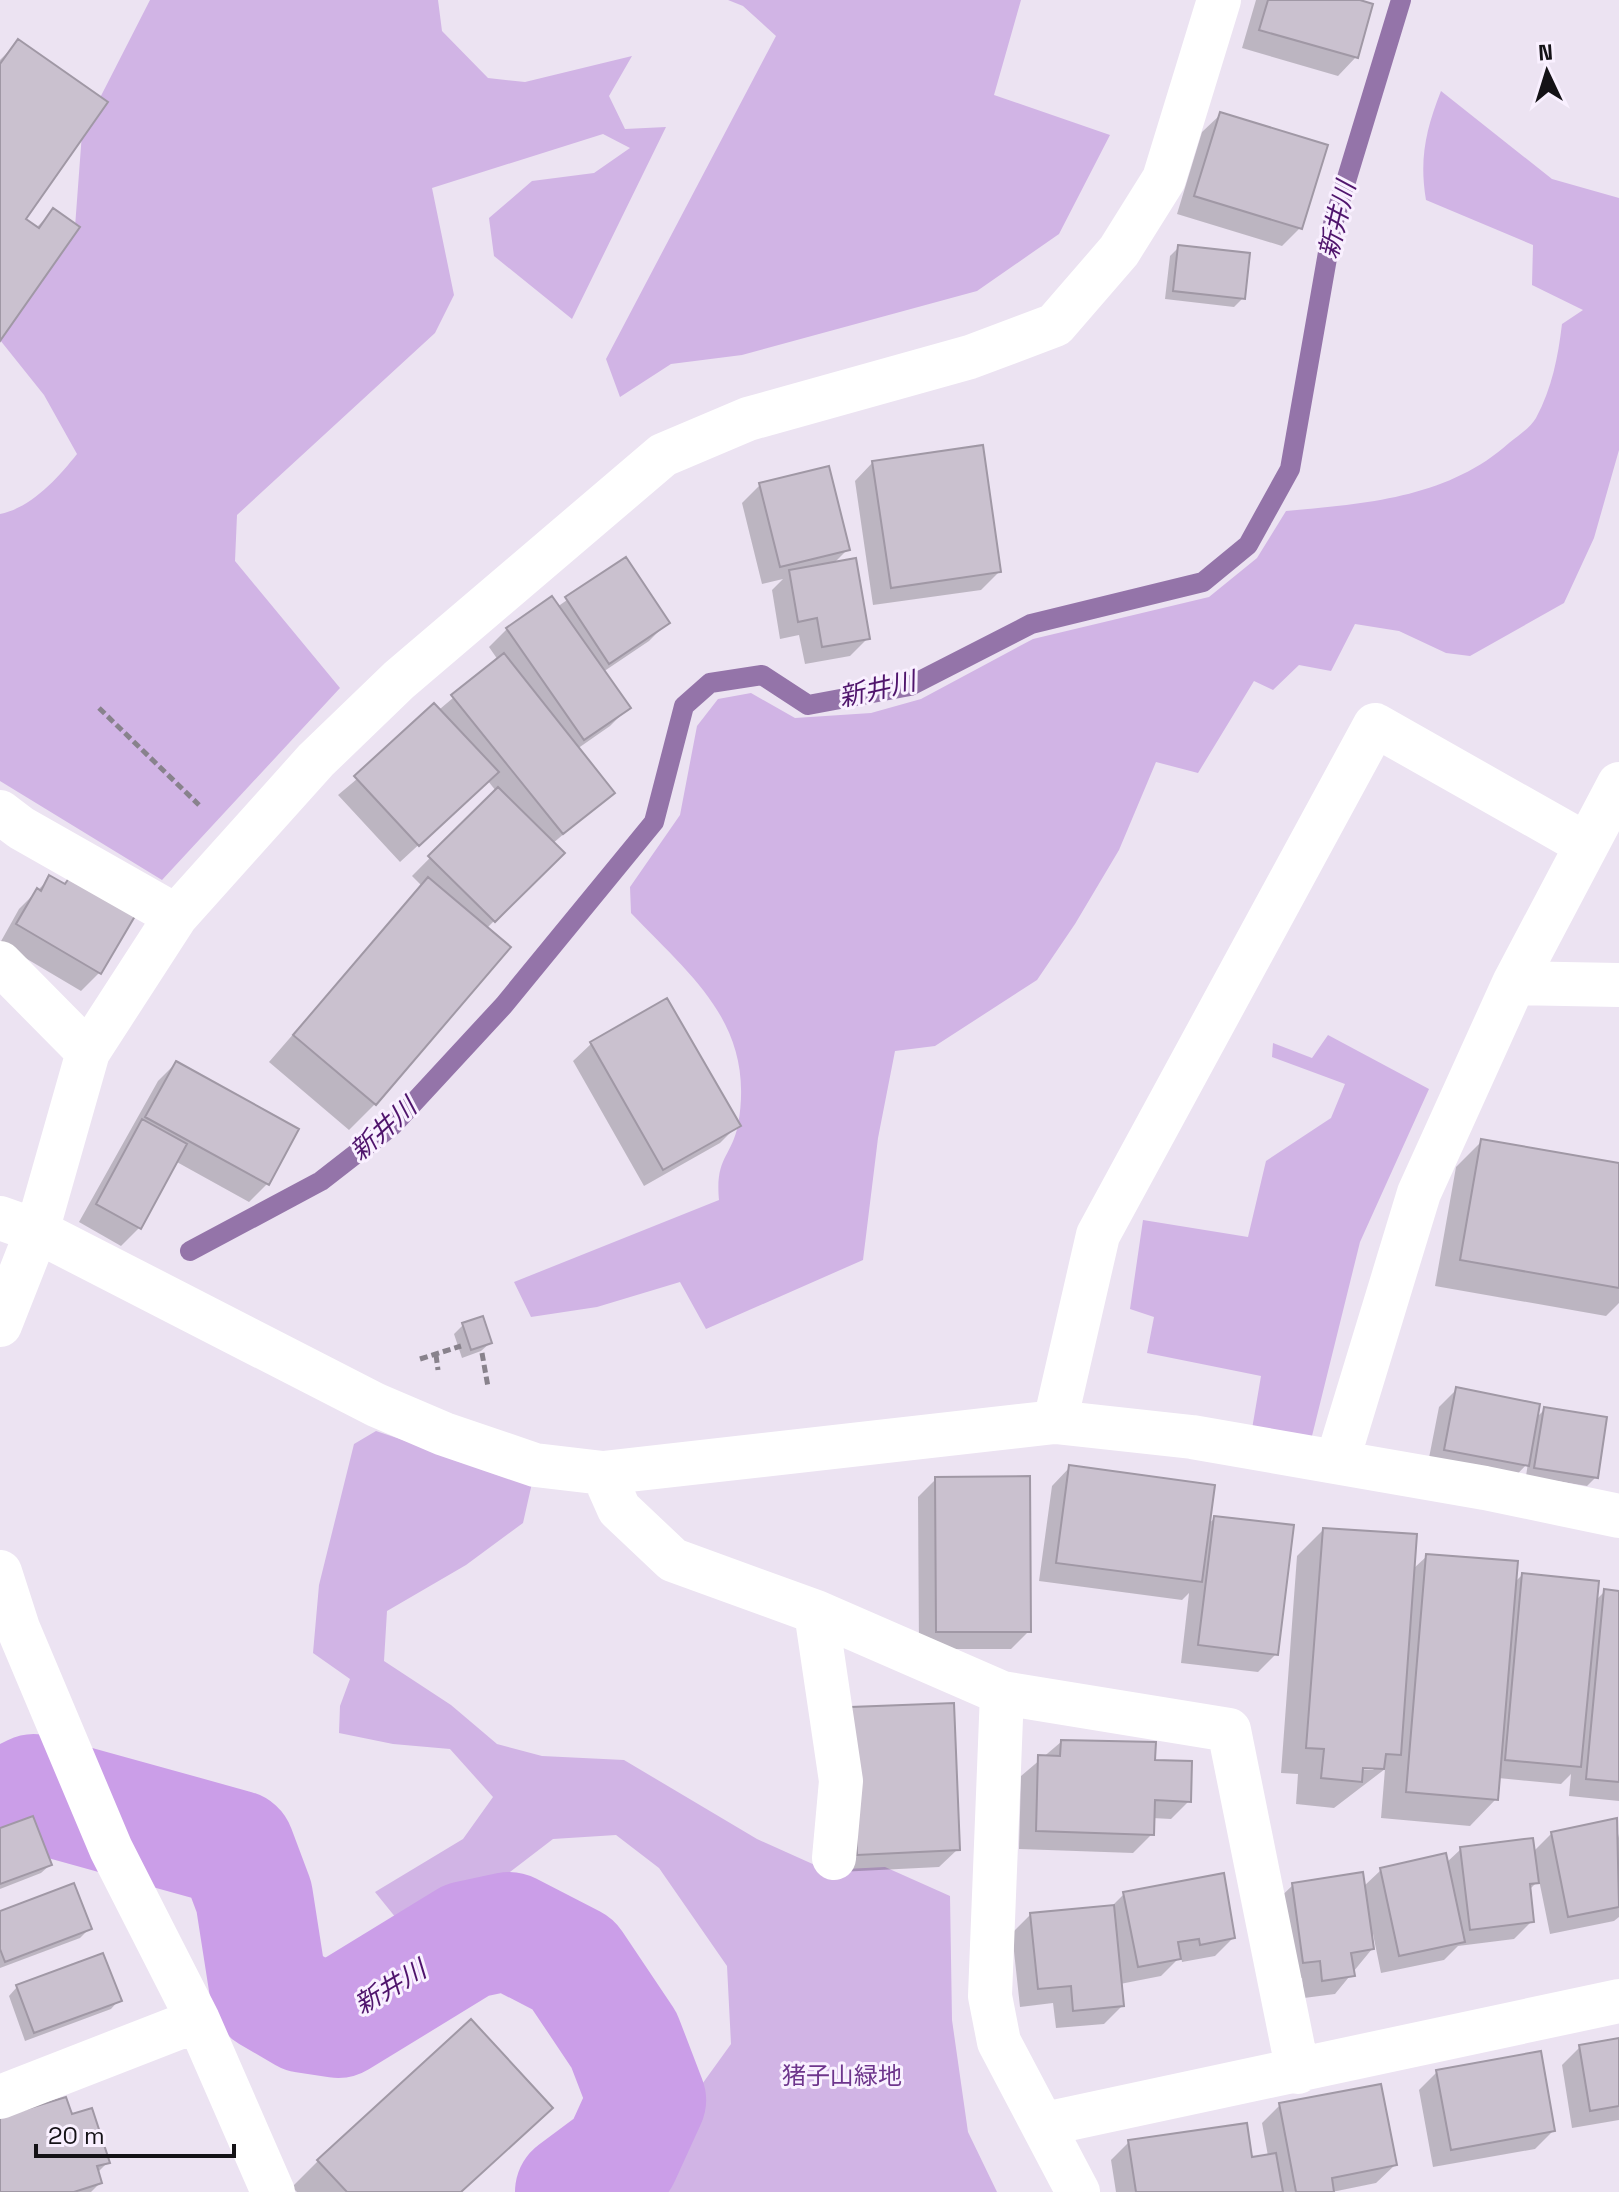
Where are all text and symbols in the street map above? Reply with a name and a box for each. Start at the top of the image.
north arrow [1507,32,1587,112]
text: N [1537,38,1554,67]
water label: 新井川 [1311,175,1364,262]
water label: 新井川 [835,663,922,714]
water label: 新井川 [343,1088,426,1168]
water label: 新井川 [348,1951,435,2022]
park label: 猪子山緑地 [782,2060,902,2091]
scale bar [36,2108,234,2158]
text: 20 m [48,2120,105,2151]

